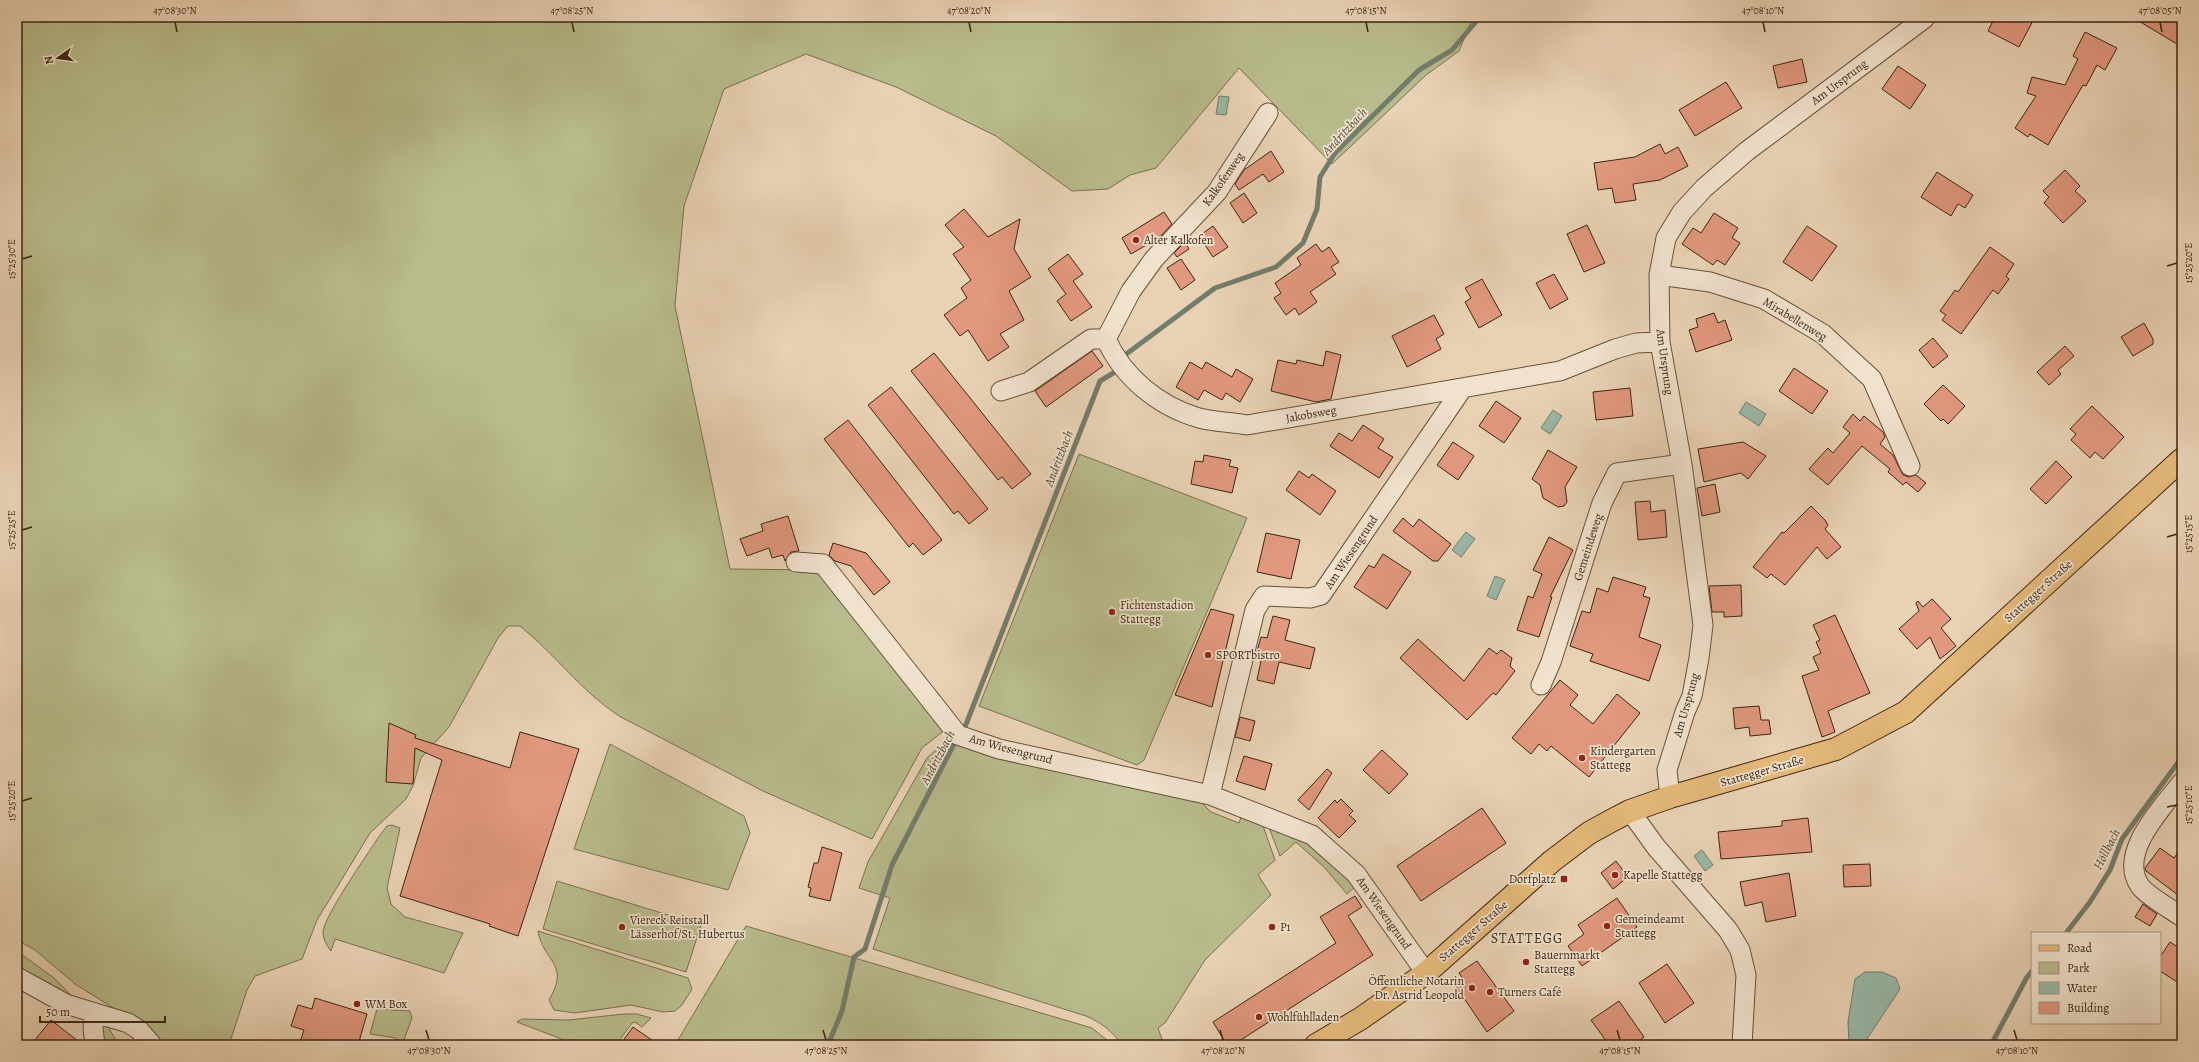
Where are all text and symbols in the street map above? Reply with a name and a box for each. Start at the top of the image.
text: 47°08'30"N [153,4,197,17]
text: 47°08'25"N [551,4,593,17]
text: 47°08'20"N [947,4,991,17]
text: 47°08'15"N [1345,4,1387,17]
text: 47°08'10"N [1742,4,1784,17]
text: 47°08'05"N [2138,4,2182,17]
north arrow [38,38,78,78]
text: N [41,55,57,66]
street label: Am Ursprung [1807,56,1870,109]
water label: Andritzbach [1317,104,1371,159]
street label: Kalkofenweg [1198,149,1248,209]
place label: Alter Kalkofen [1143,232,1214,248]
marker: Alter Kalkofen [1131,235,1141,245]
text: 15°25'30"E [5,239,18,279]
text: 15°25'20"E [2182,243,2195,283]
street label: Mirabellenweg [1760,294,1830,344]
street label: Am Ursprung [1652,327,1678,396]
street label: Jakobsweg [1284,402,1338,426]
water label: Andritzbach [1040,428,1077,490]
text: 15°25'25"E [5,510,18,550]
street label: Gemeindeweg [1570,511,1606,583]
street label: Am Wiesengrund [1320,512,1382,593]
text: 15°25'15"E [2182,515,2195,553]
street label: Stattegger Straße [2001,556,2075,626]
place label: Fichtenstadion Stattegg [1120,597,1194,627]
marker: Fichtenstadion Stattegg [1107,607,1117,617]
place label: SPORTbistro [1216,647,1280,663]
marker: SPORTbistro [1203,650,1213,660]
street label: Am Ursprung [1669,671,1703,740]
water label: Andritzbach [916,727,959,788]
street label: Am Wiesengrund [967,730,1055,768]
place label: Kindergarten Stattegg [1590,743,1656,773]
street label: Stattegger Straße [1718,751,1806,791]
marker: Kindergarten Stattegg [1577,753,1587,763]
text: 15°25'20"E [5,781,18,821]
text: 15°25'10"E [2182,785,2195,825]
water label: Höllbach [2089,826,2124,873]
place label: Kapelle Stattegg [1623,867,1702,883]
marker: Kapelle Stattegg [1610,870,1620,880]
place label: Dorfplatz [1509,871,1556,887]
street label: Am Wiesengrund [1352,873,1415,953]
marker: Dorfplatz [1559,874,1569,884]
street label: Stattegger Straße [1435,897,1511,965]
place label: Gemeindeamt Stattegg [1615,911,1685,941]
place label: Viereck Reitstall Lässerhof/St. Hubertus [629,912,745,942]
place label: P1 [1280,919,1291,935]
marker: Gemeindeamt Stattegg [1602,921,1612,931]
marker: Viereck Reitstall Lässerhof/St. Hubertus [617,922,627,932]
marker: P1 [1267,922,1277,932]
district label: STATTEGG [1491,929,1563,948]
legend [2031,932,2161,1024]
text: Road [2067,940,2093,956]
place label: Bauernmarkt Stattegg [1534,947,1600,977]
marker: Bauernmarkt Stattegg [1521,957,1531,967]
text: Park [2067,960,2090,976]
place label: Öffentliche Notarin Dr. Astrid Leopold [1368,973,1465,1003]
text: Water [2066,980,2097,996]
marker: Öffentliche Notarin Dr. Astrid Leopold [1467,983,1477,993]
place label: Turners Café [1498,984,1561,1000]
marker: Turners Café [1485,987,1495,997]
place label: WM Box [364,996,407,1012]
scale bar [40,998,165,1024]
marker: WM Box [352,999,362,1009]
text: Building [2067,1000,2109,1016]
text: 50 m [46,1004,70,1020]
place label: Wohlfühlladen [1266,1009,1340,1025]
marker: Wohlfühlladen [1254,1012,1264,1022]
text: 47°08'30"N [407,1044,451,1057]
text: 47°08'25"N [805,1044,847,1057]
text: 47°08'20"N [1201,1044,1245,1057]
text: 47°08'15"N [1599,1044,1641,1057]
text: 47°08'10"N [1996,1044,2038,1057]

